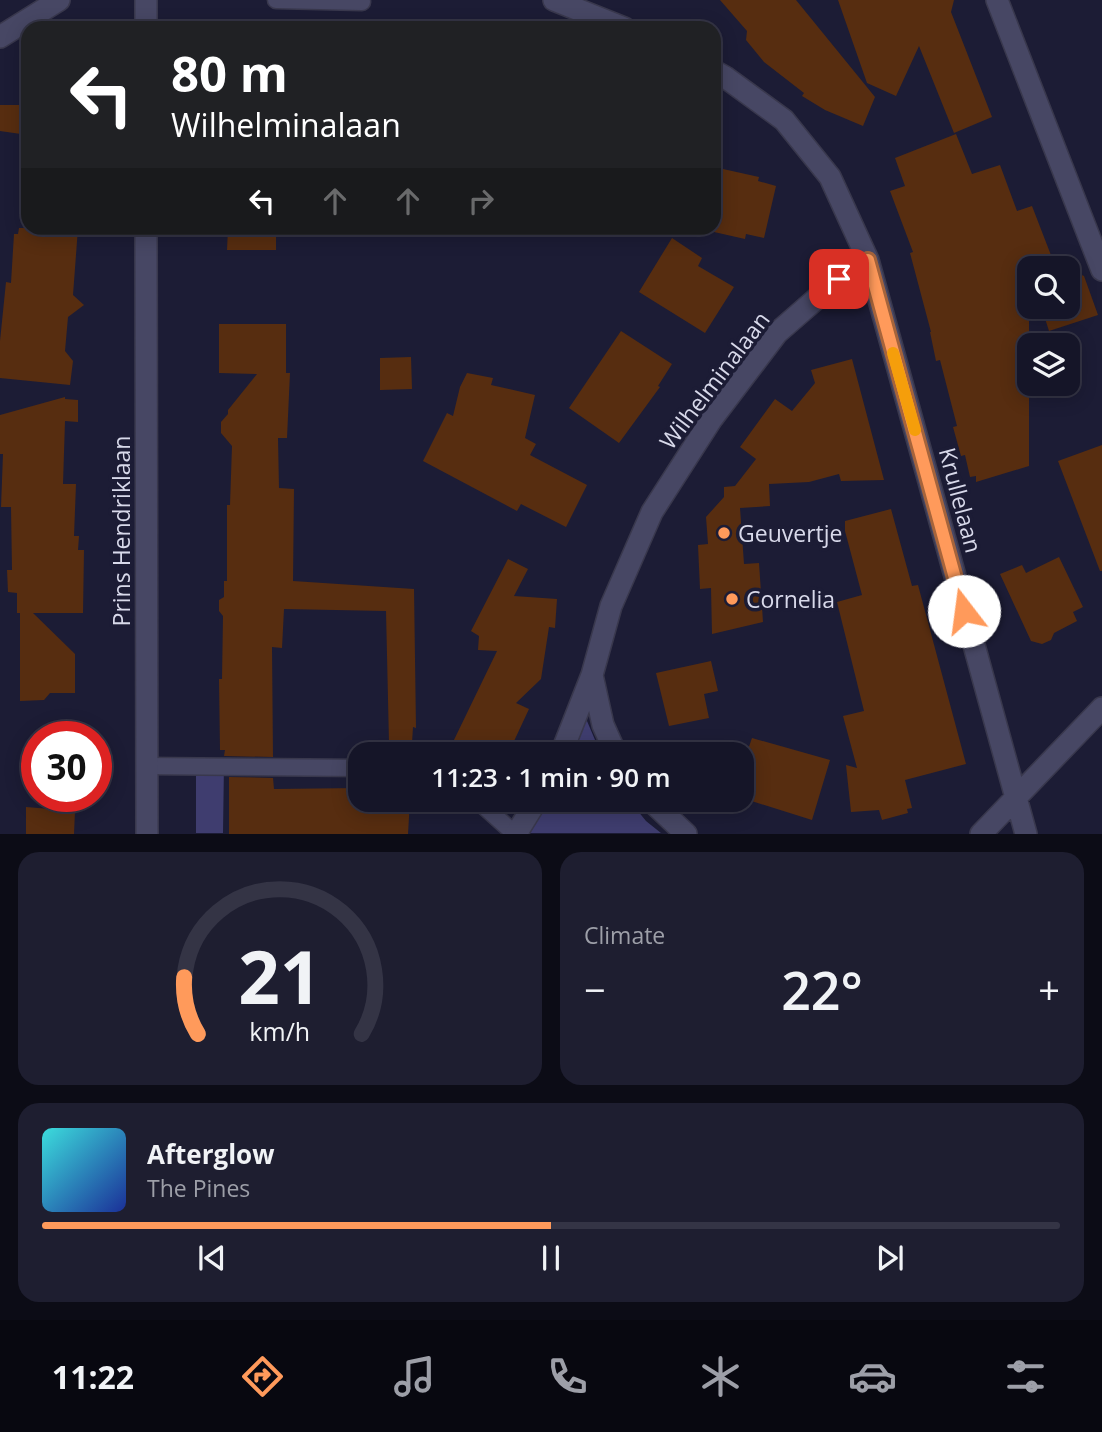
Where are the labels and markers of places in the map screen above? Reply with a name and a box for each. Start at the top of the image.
pin [809,249,869,309]
place label: Geuvertje [738,517,842,549]
marker: Geuvertje [716,525,732,541]
place label: Cornelia [746,583,835,615]
marker: Cornelia [724,591,740,607]

